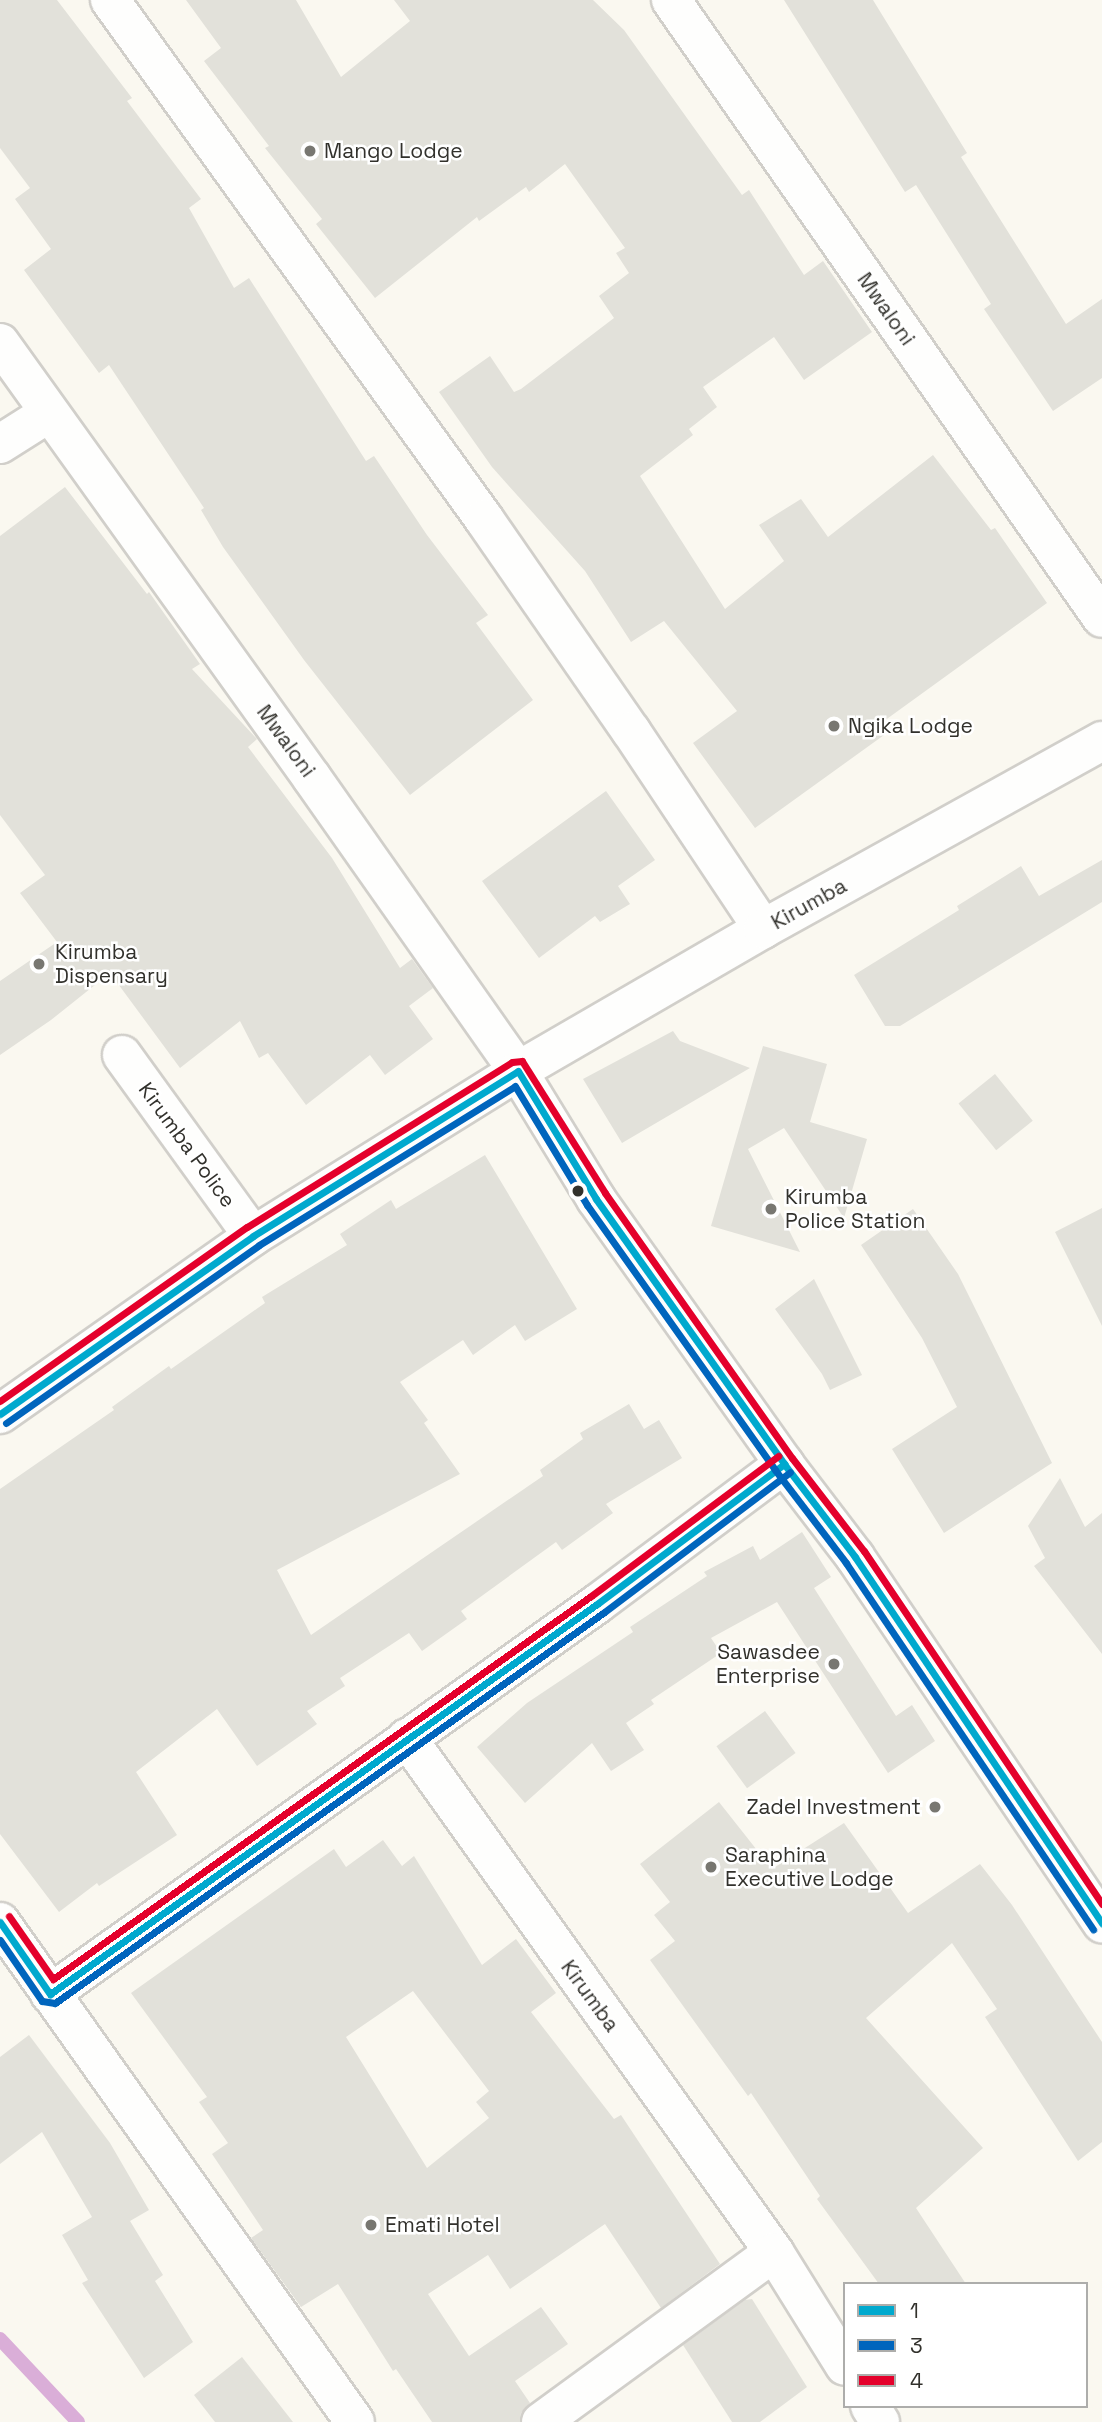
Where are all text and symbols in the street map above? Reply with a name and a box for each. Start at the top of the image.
place label: Mango Lodge [324,138,463,164]
marker: Mango Lodge [302,143,318,159]
street label: Mwaloni [852,268,920,350]
street label: Mwaloni [251,700,321,782]
place label: Ngika Lodge [848,713,973,739]
marker: Ngika Lodge [826,718,842,734]
street label: Kirumba [767,873,851,935]
place label: Kirumba Dispensary [55,939,168,989]
marker: Kirumba Dispensary [29,954,49,974]
street label: Kirumba Police [133,1078,241,1212]
unlabelled marker [571,1184,585,1198]
place label: Kirumba Police Station [785,1184,925,1234]
marker: Kirumba Police Station [763,1201,779,1217]
place label: Sawasdee Enterprise [716,1639,820,1689]
marker: Sawasdee Enterprise [826,1656,842,1672]
place label: Zadel Investment [746,1794,921,1820]
marker: Zadel Investment [927,1799,943,1815]
place label: Saraphina Executive Lodge [725,1842,894,1892]
marker: Saraphina Executive Lodge [703,1859,719,1875]
street label: Kirumba [556,1955,624,2037]
place label: Emati Hotel [385,2212,500,2238]
marker: Emati Hotel [363,2217,379,2233]
legend [843,2282,1088,2408]
text: 1 [910,2297,919,2324]
text: 3 [910,2332,923,2359]
text: 4 [910,2367,923,2394]

